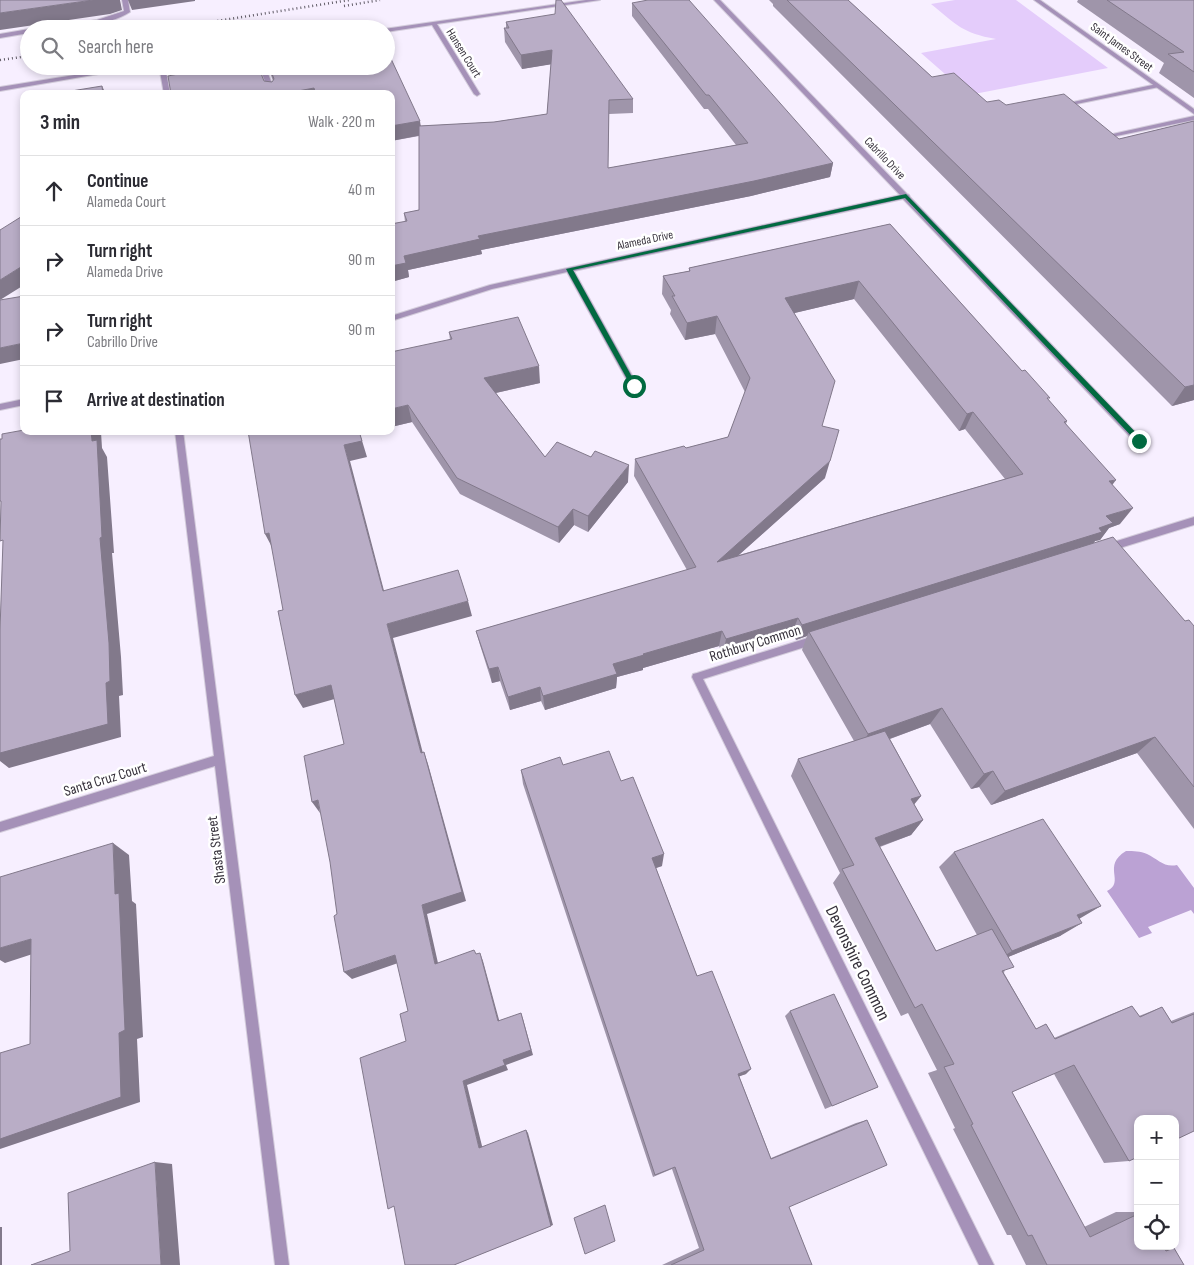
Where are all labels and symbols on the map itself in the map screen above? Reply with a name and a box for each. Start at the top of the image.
street label: Saint James Street [1087,20,1156,75]
street label: Hansen Court [443,26,485,81]
street label: Cabrillo Drive [861,134,909,183]
street label: Alameda Drive [615,227,675,254]
route start [623,375,646,398]
route end [1128,430,1151,453]
street label: Rothbury Common [707,621,803,666]
street label: Santa Cruz Court [61,758,149,801]
street label: Shasta Street [203,814,230,885]
street label: Devonshire Common [821,903,894,1024]

